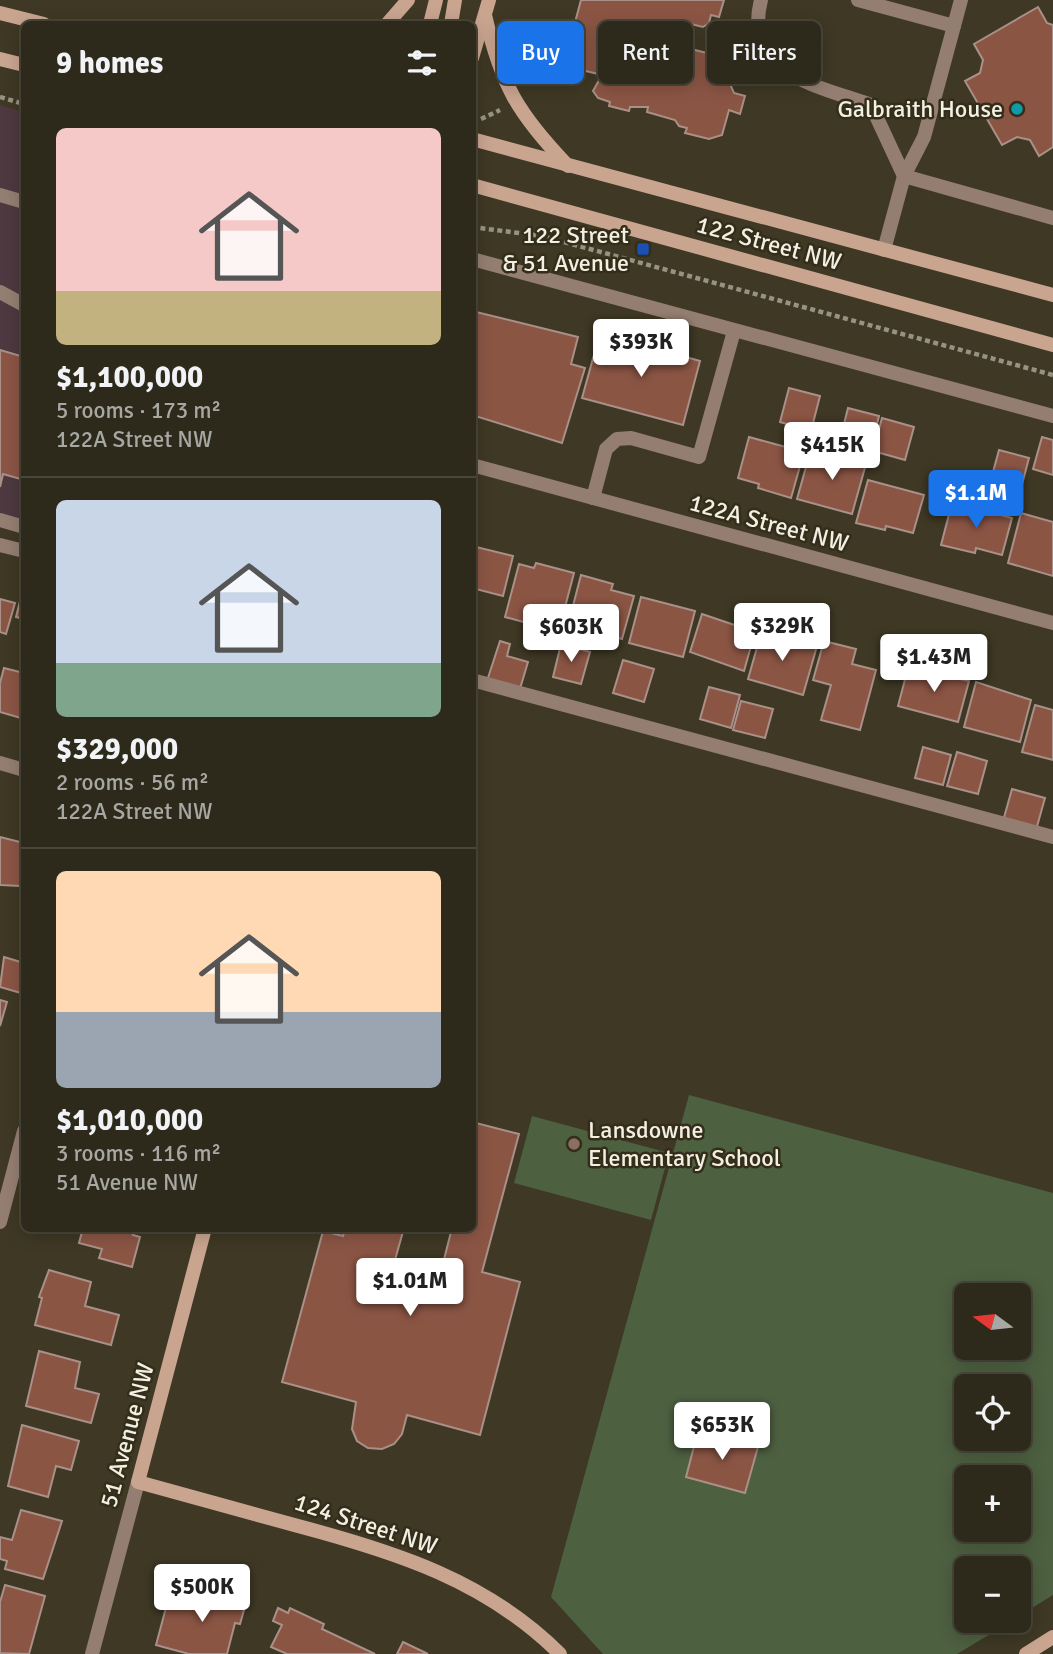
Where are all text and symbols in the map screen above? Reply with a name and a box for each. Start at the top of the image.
chip: Buy [497,21,584,84]
chip: Rent [598,21,693,84]
chip: Filters [707,21,821,84]
icon: filters [403,44,441,82]
text: 9 homes [56,45,163,82]
place label: Galbraith House [837,94,1003,124]
marker: Galbraith House [1009,101,1025,117]
icon: home [186,173,312,299]
street label: 122 Street NW [693,209,845,277]
place label: 122 Street & 51 Avenue [503,220,629,278]
marker: 122 Street & 51 Avenue [635,241,651,257]
pin: $393K [592,320,690,379]
text: $393K [609,327,673,356]
text: $1,100,000 [56,359,203,396]
text: 5 rooms · 173 m² [56,396,221,425]
pin: $415K [783,422,881,482]
text: 122A Street NW [56,425,213,454]
text: $415K [800,430,864,459]
pin: $1.1M [927,470,1025,530]
text: $1.1M [944,478,1008,507]
street label: 122A Street NW [686,487,852,559]
icon: home [186,545,312,671]
pin: $603K [522,604,620,664]
pin: $329K [733,604,831,663]
text: $329K [750,611,814,640]
text: $603K [539,612,603,641]
pin: $1.43M [877,634,991,694]
text: $1.43M [896,642,972,671]
text: $329,000 [56,731,178,768]
text: 2 rooms · 56 m² [56,768,209,797]
text: 122A Street NW [56,797,213,826]
icon: home [186,916,312,1042]
text: $1,010,000 [56,1102,203,1139]
place label: Lansdowne Elementary School [588,1115,781,1173]
marker: Lansdowne Elementary School [566,1136,582,1152]
text: 3 rooms · 116 m² [56,1139,221,1168]
text: 51 Avenue NW [56,1168,198,1197]
pin: $1.01M [353,1258,467,1318]
text: $1.01M [372,1266,448,1295]
north arrow [954,1283,1031,1360]
map controls [954,1283,1031,1633]
street label: 51 Avenue NW [93,1360,161,1510]
button: locate [954,1374,1031,1451]
pin: $653K [673,1402,771,1462]
text: $653K [690,1410,754,1439]
button: + [954,1465,1031,1542]
street label: 124 Street NW [291,1487,441,1561]
button: − [954,1556,1031,1633]
pin: $500K [153,1564,251,1624]
text: $500K [170,1572,234,1601]

